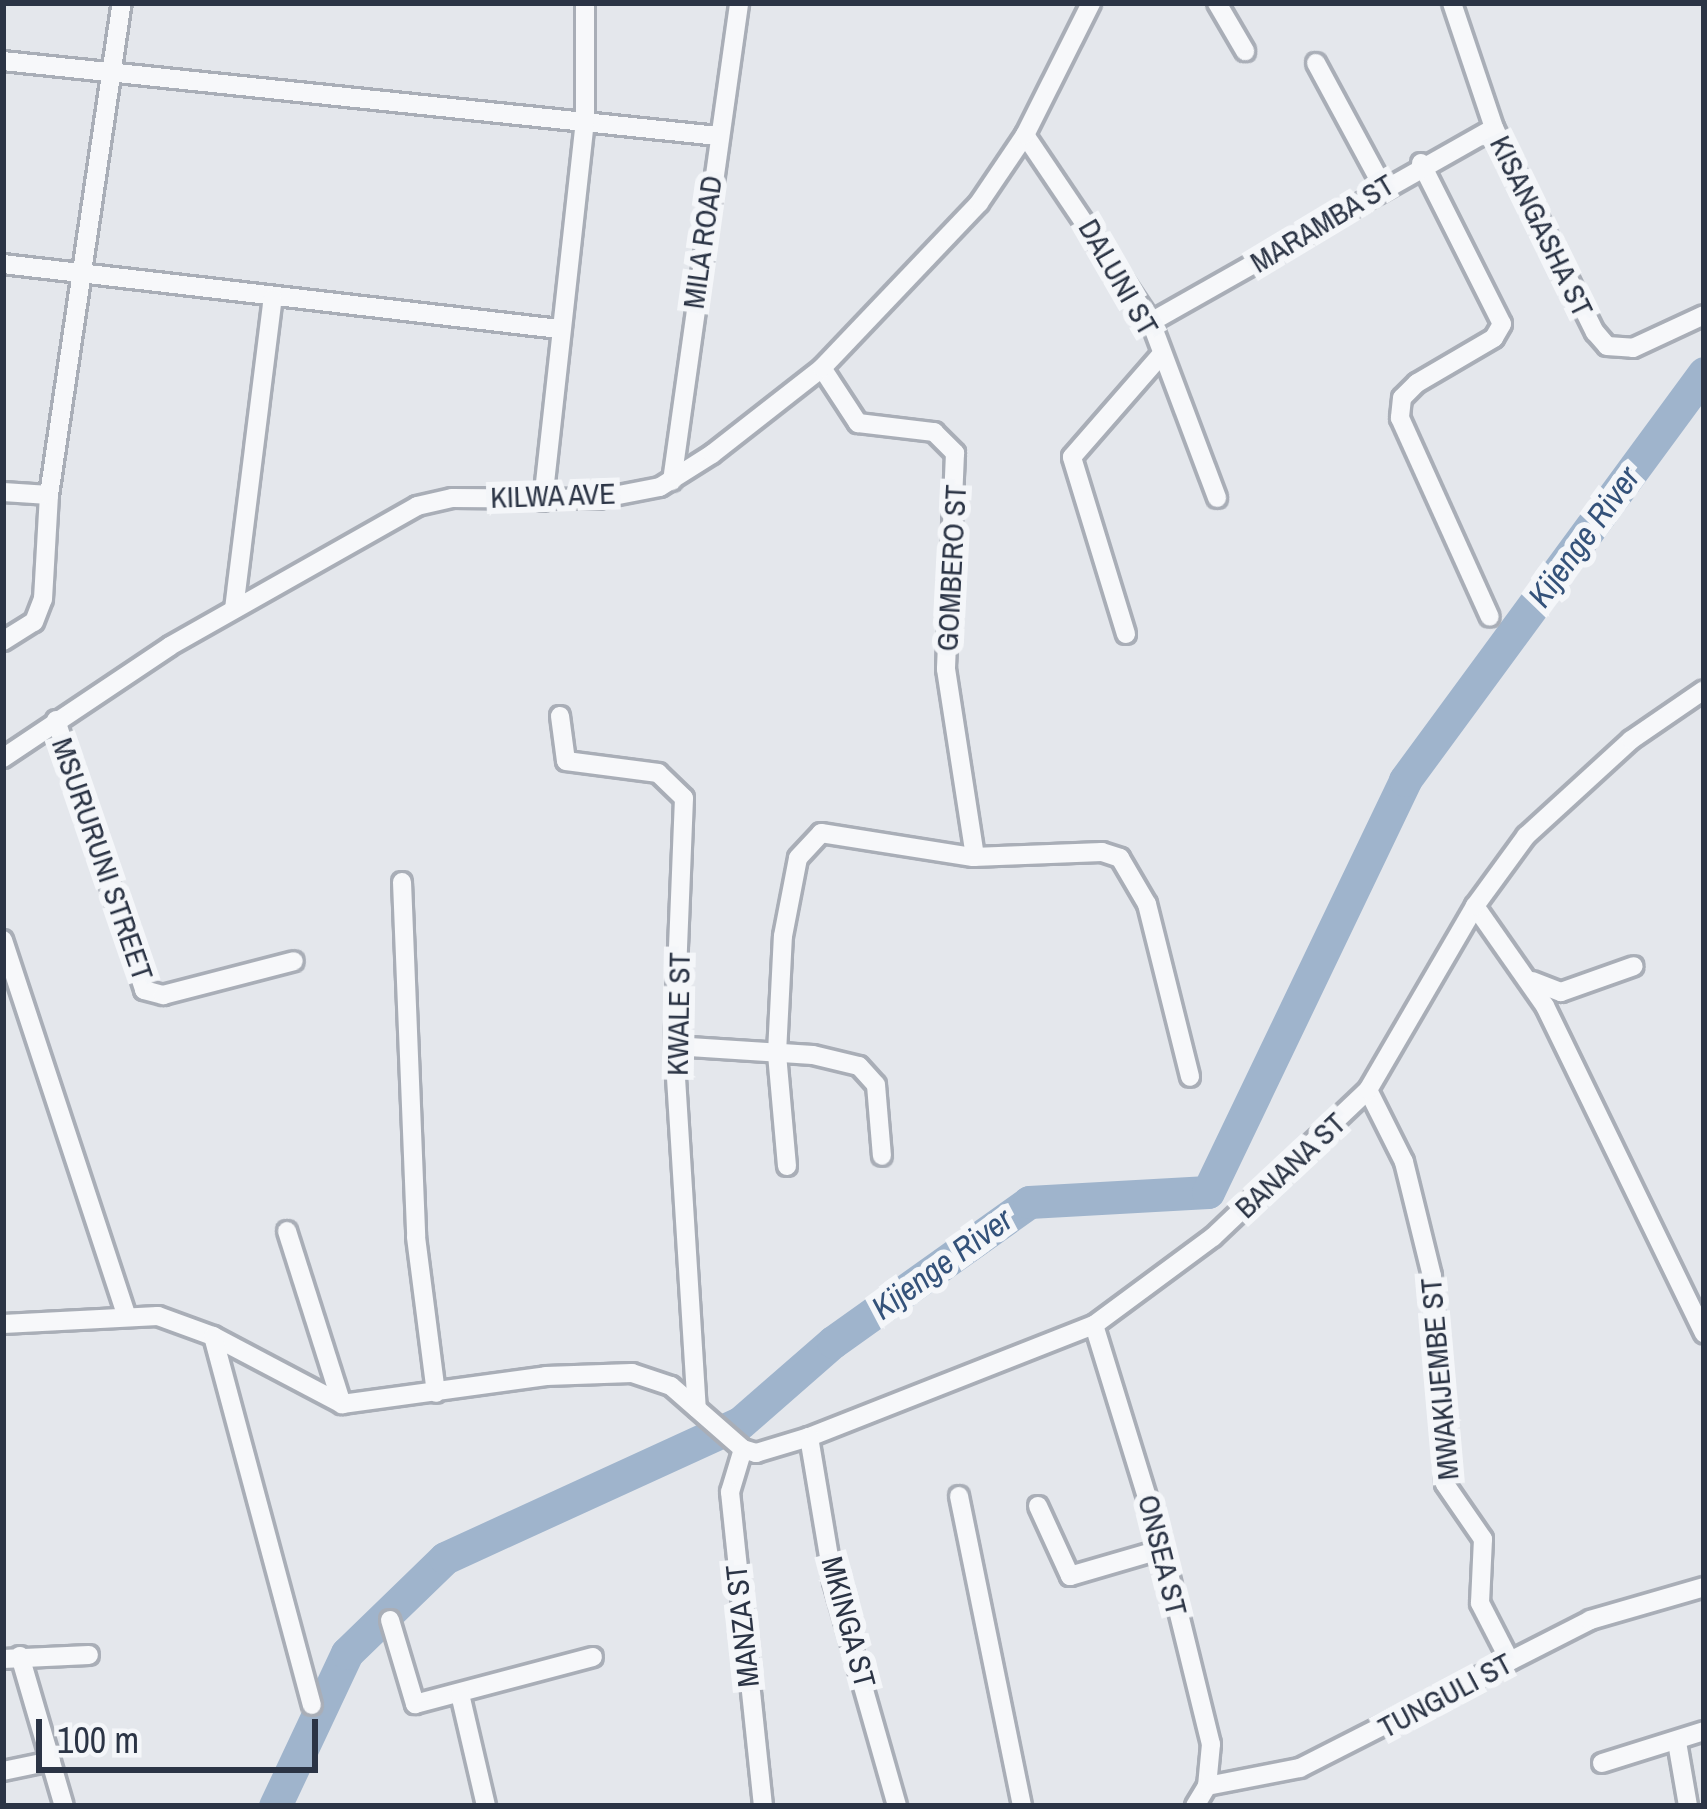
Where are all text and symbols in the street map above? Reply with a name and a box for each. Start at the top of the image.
street label: KISANGASHA ST [1482,129,1602,323]
street label: MARAMBA ST [1243,166,1401,280]
street label: MILA ROAD [675,172,729,312]
street label: DALUNI ST [1071,212,1167,342]
water label: Kijenge River [1520,459,1648,615]
street label: KILWA AVE [488,475,618,515]
street label: GOMBERO ST [929,484,973,652]
street label: MSURURUNI STREET [45,733,161,985]
street label: KWALE ST [659,952,697,1076]
street label: BANANA ST [1227,1104,1353,1226]
water label: Kijenge River [864,1200,1020,1328]
street label: MWAKIJEMBE ST [1412,1276,1466,1482]
street label: ONSEA ST [1130,1490,1196,1620]
street label: MKINGA ST [814,1552,884,1692]
street label: MANZA ST [718,1562,766,1690]
street label: TUNGULI ST [1372,1645,1518,1745]
scale bar [42,1695,324,1769]
text: 100 m [57,1716,139,1764]

